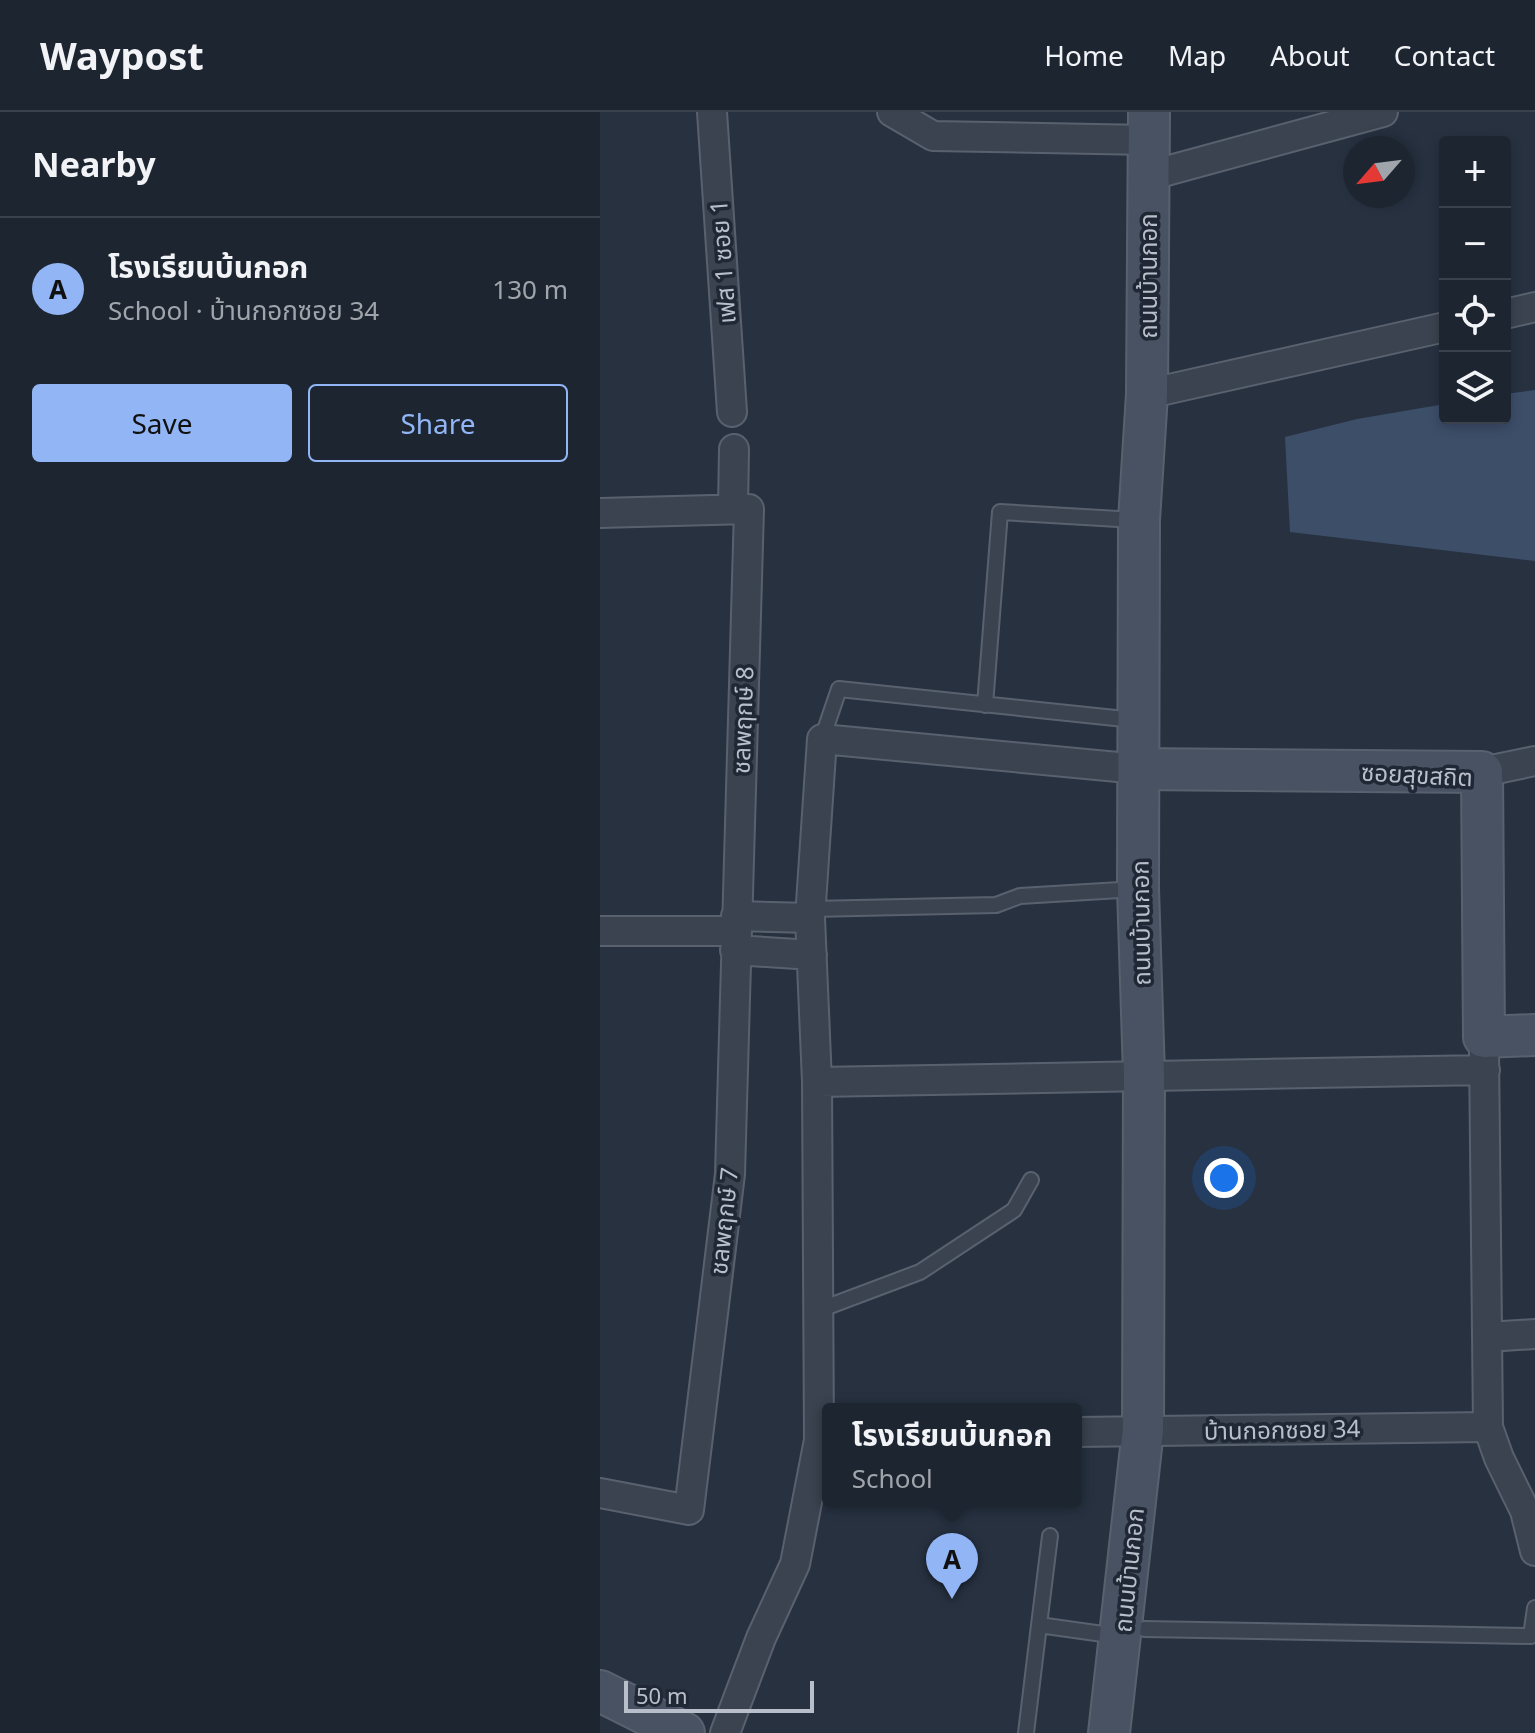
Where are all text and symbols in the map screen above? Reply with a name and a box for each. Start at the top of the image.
text: Waypost [40,29,204,81]
text: Home [1044,36,1124,74]
text: Map [1168,36,1226,74]
text: About [1270,36,1350,74]
text: Contact [1394,36,1495,74]
north arrow [1343,136,1415,208]
map controls [1439,136,1511,424]
button: + [1439,136,1511,208]
text: Nearby [32,141,156,187]
street label: เฟส 1 ซอย 1 [701,199,743,325]
button: − [1439,208,1511,280]
street label: ถนนบ้านกอก [1131,213,1164,339]
text: โรงเรียนบ้นกอก [108,246,308,287]
text: A [49,271,67,307]
text: 130 m [492,271,568,307]
button: locate [1439,280,1511,352]
text: School · บ้านกอกซอย 34 [108,292,379,328]
button: layers [1439,352,1511,424]
button: Save [32,384,292,462]
button: Share [308,384,568,462]
street label: ชลพฤกษ์ 8 [724,666,760,774]
street label: ซอยสุขสถิต [1360,755,1474,793]
street label: ถนนบ้านกอก [1122,860,1158,986]
your location [1204,1158,1244,1198]
street label: ชลพฤกษ์ 7 [701,1166,745,1276]
popup [822,1403,1082,1507]
street label: บ้านกอกซอย 34 [1203,1411,1361,1447]
text: โรงเรียนบ้นกอก [852,1414,1052,1455]
text: School [852,1460,933,1496]
street label: ถนนบ้านกอก [1105,1506,1151,1634]
pin: A [926,1533,978,1599]
scale bar [624,1677,814,1713]
text: 50 m [636,1680,687,1710]

